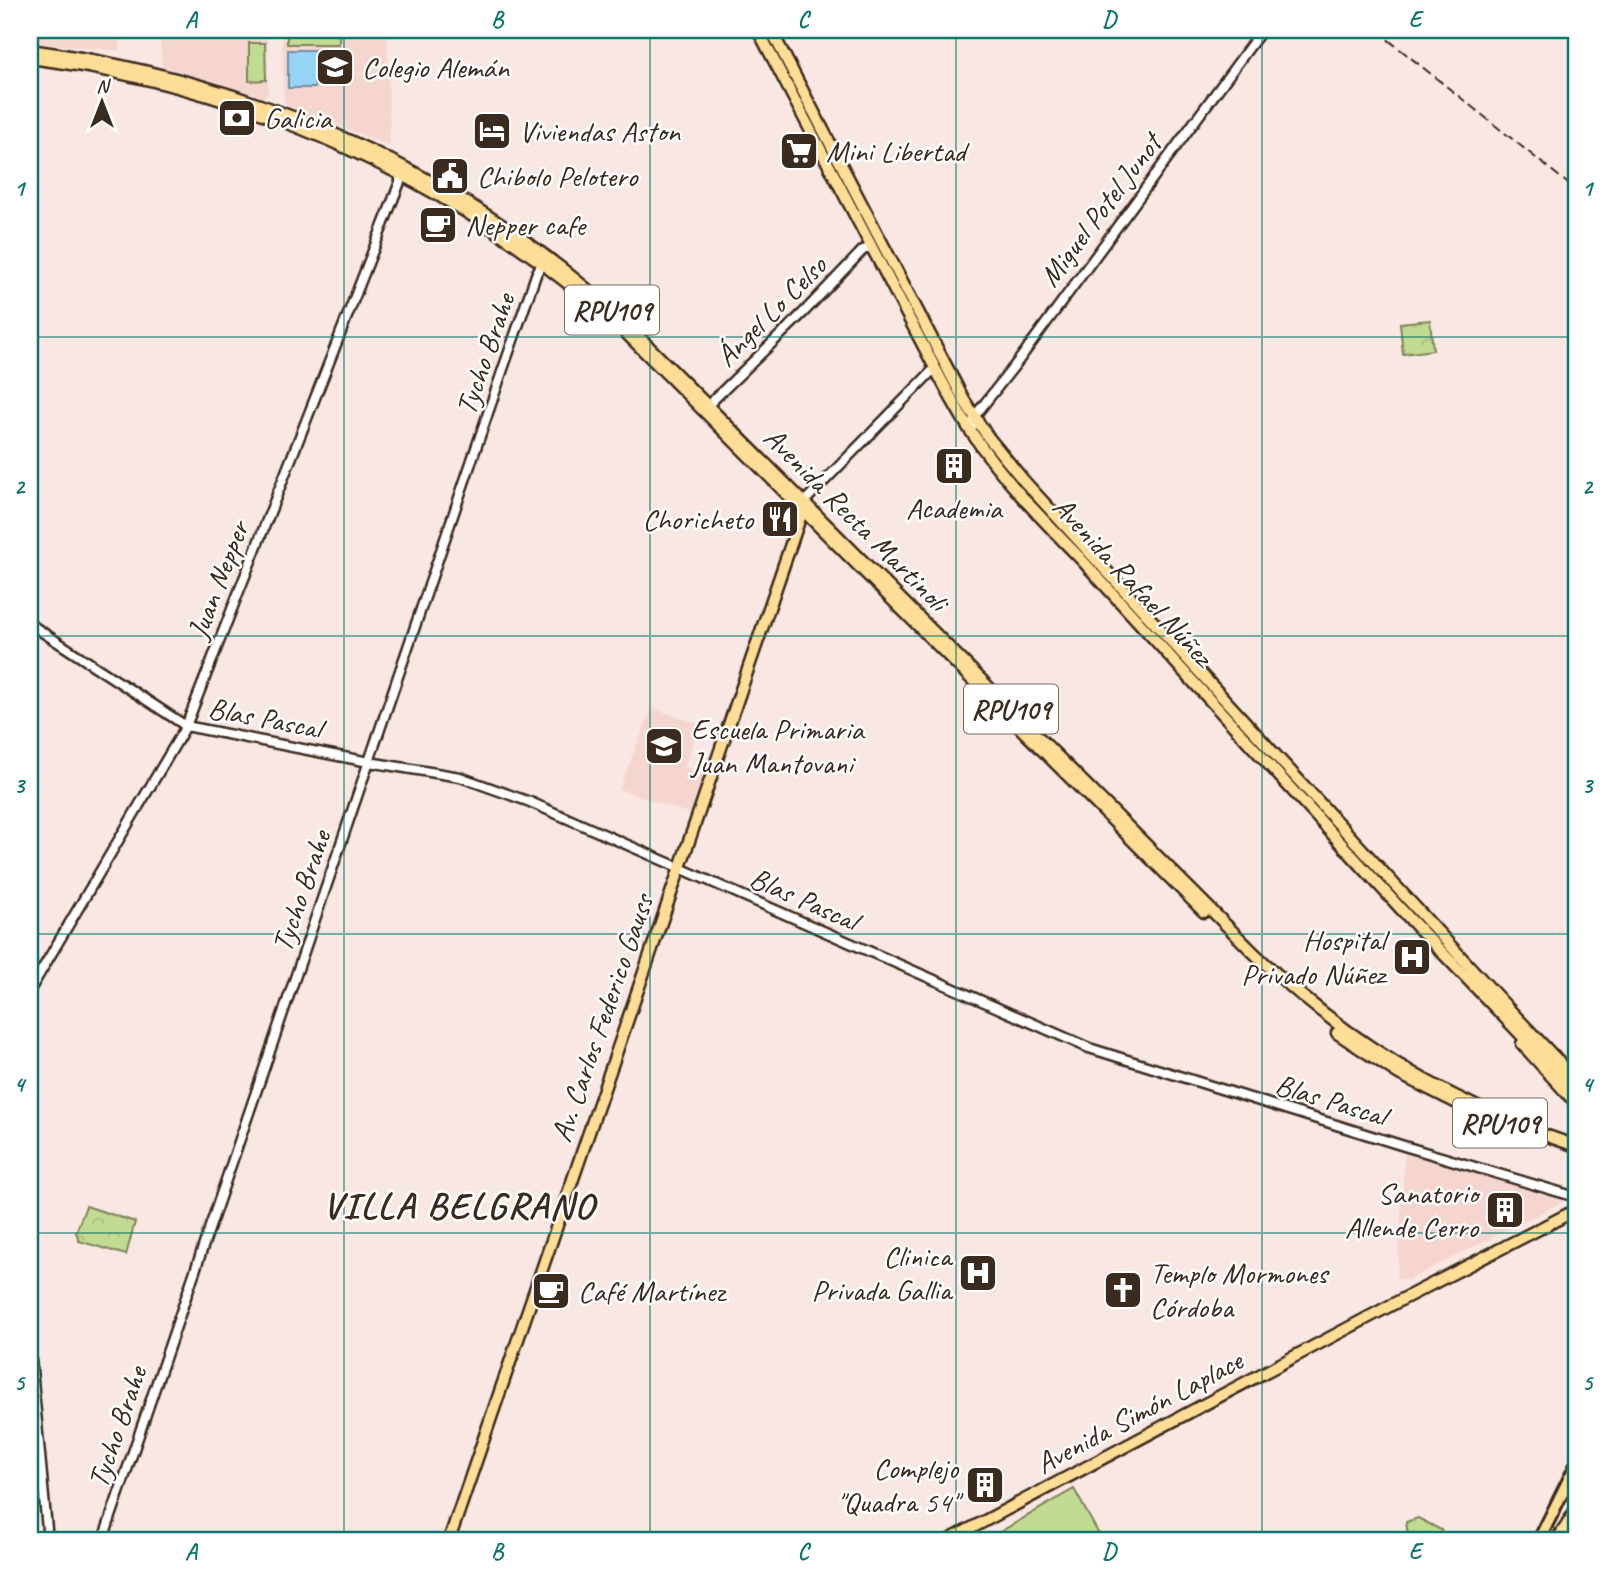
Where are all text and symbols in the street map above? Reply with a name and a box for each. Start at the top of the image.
text: A [185,5,199,34]
text: B [491,5,505,34]
text: C [798,5,812,34]
text: D [1102,5,1118,34]
text: E [1409,5,1425,34]
school or university icon: Colegio Alemán [314,46,356,88]
place label: Colegio Alemán [362,48,510,86]
north arrow [66,66,136,136]
text: N [96,74,111,98]
bank icon: Galicia [216,97,258,139]
place label: Galicia [264,99,334,137]
hotel icon: Viviendas Aston [471,110,513,152]
place label: Viviendas Aston [519,112,682,150]
street label: Miguel Potel Junot [1030,123,1172,294]
supermarket icon: Mini Libertad [778,130,820,172]
place label: Mini Libertad [826,132,970,170]
public building icon: Chibolo Pelotero [429,155,471,197]
place label: Chibolo Pelotero [477,157,639,195]
text: 1 [14,174,27,203]
text: 1 [1582,174,1595,203]
cafe icon: Nepper cafe [417,204,459,246]
place label: Nepper cafe [465,206,587,244]
street label: Ángel Lo Celso [707,246,836,375]
street label: Tycho Brahe [447,286,524,420]
road number: RPU109 [565,286,659,334]
street label: Avenida Recta Martinoli [756,419,959,622]
building icon: Academia [933,445,975,487]
text: 2 [14,472,27,501]
text: 2 [1582,472,1595,501]
street label: Avenida Rafael Núñez [1045,488,1224,676]
place label: Academia [906,489,1004,527]
restaurant icon: Choricheto [759,498,801,540]
place label: Choricheto [643,500,754,538]
street label: Juan Nepper [178,513,259,646]
road number: RPU109 [964,684,1058,734]
street label: Blas Pascal [205,688,330,748]
place label: Escuela Primaria Juan Mantovani [689,710,865,782]
school or university icon: Escuela Primaria Juan Mantovani [643,725,685,767]
text: 3 [14,771,27,800]
text: 3 [1582,771,1595,800]
street label: Tycho Brahe [263,823,340,957]
street label: Blas Pascal [744,858,868,942]
street label: Av. Carlos Federico Gauss [542,887,663,1147]
place label: Hospital Privado Núñez [1241,921,1390,993]
hospital icon: Hospital Privado Núñez [1391,936,1433,978]
street label: Blas Pascal [1271,1065,1396,1136]
text: 4 [14,1070,27,1099]
text: 4 [1582,1070,1595,1099]
road number: RPU109 [1453,1098,1547,1148]
place label: Sanatorio Allende Cerro [1345,1174,1481,1246]
district label: VILLA BELGRANO [323,1182,599,1229]
building icon: Sanatorio Allende Cerro [1484,1189,1526,1231]
place label: Clinica Privada Gallia [811,1237,954,1309]
hospital icon: Clinica Privada Gallia [957,1252,999,1294]
place label: Templo Mormones Córdoba [1150,1254,1330,1326]
church icon: Templo Mormones Córdoba [1102,1269,1144,1311]
cafe icon: Café Martínez [530,1270,572,1312]
place label: Café Martínez [578,1272,727,1310]
street label: Avenida Simón Laplace [1029,1340,1251,1482]
street label: Tycho Brahe [79,1359,156,1493]
text: 5 [14,1368,26,1397]
text: 5 [1582,1368,1594,1397]
place label: Complejo "Quadra 54" [836,1449,964,1521]
building icon: Complejo "Quadra 54" [964,1464,1006,1506]
text: A [185,1537,199,1566]
text: B [491,1537,505,1566]
text: C [798,1537,812,1566]
text: D [1102,1537,1118,1566]
text: E [1409,1537,1425,1566]

